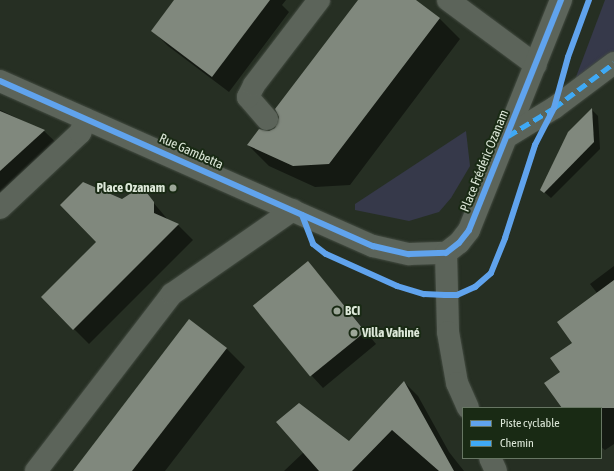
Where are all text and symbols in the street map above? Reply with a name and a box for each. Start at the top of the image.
street label: Place Frédéric Ozanam [457,108,513,214]
street label: Rue Gambetta [157,131,225,173]
place label: Place Ozanam [97,180,165,196]
marker: Place Ozanam [168,183,178,193]
place label: BCI [345,303,360,319]
marker: BCI [332,306,342,316]
place label: Villa Vahiné [362,325,420,341]
marker: Villa Vahiné [349,328,359,338]
legend [462,407,602,459]
text: Piste cyclable [500,416,560,430]
text: Chemin [500,436,534,450]

